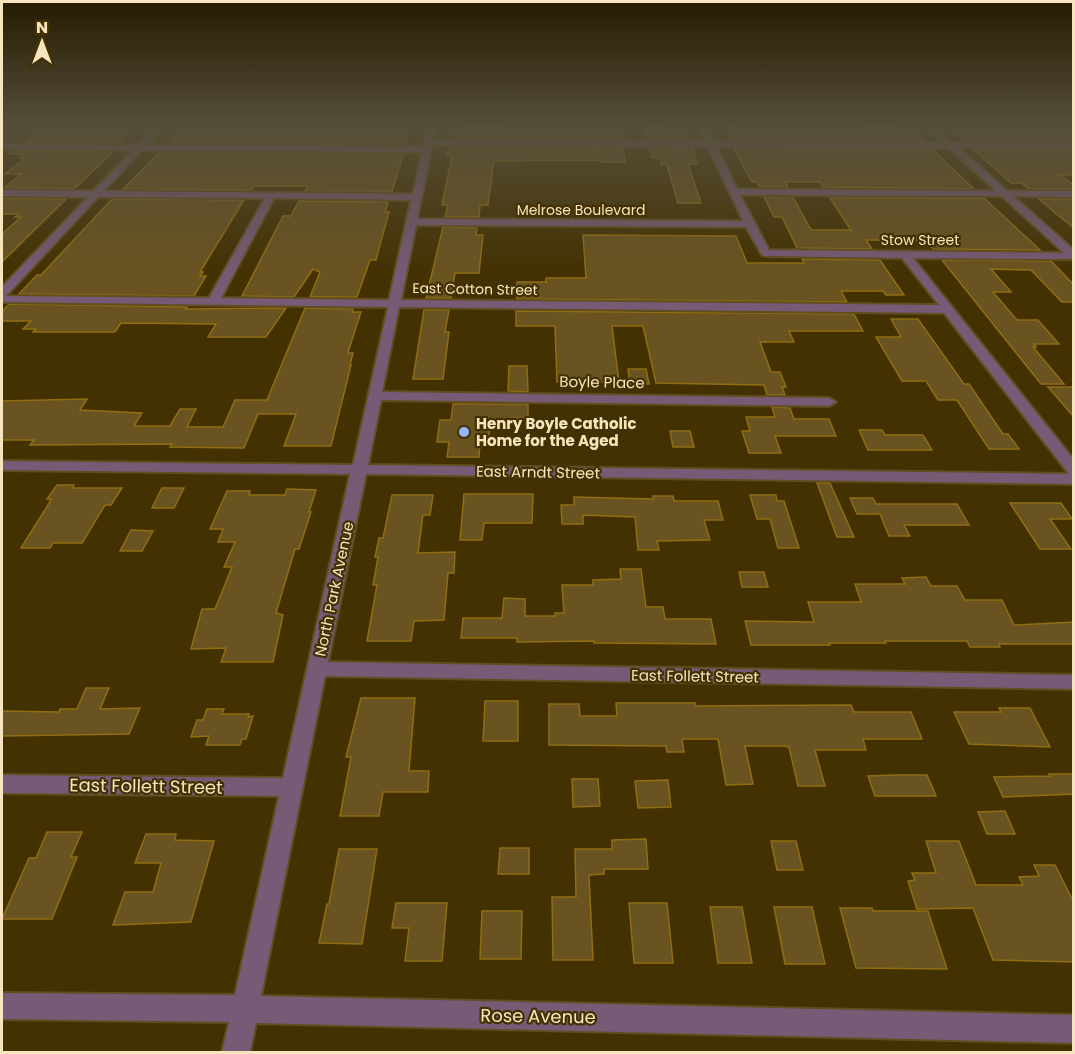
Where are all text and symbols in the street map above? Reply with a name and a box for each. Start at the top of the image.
north arrow [12,12,72,72]
text: N [36,16,48,39]
street label: Melrose Boulevard [517,200,645,220]
street label: Stow Street [881,230,959,250]
street label: East Cotton Street [412,278,538,300]
street label: Boyle Place [559,371,645,393]
place label: Henry Boyle Catholic Home for the Aged [476,413,636,451]
marker: Henry Boyle Catholic Home for the Aged [457,425,471,439]
street label: East Arndt Street [476,460,600,484]
street label: North Park Avenue [309,520,359,658]
street label: East Follett Street [631,664,759,688]
street label: East Follett Street [69,772,223,800]
street label: Rose Avenue [480,1002,596,1030]

